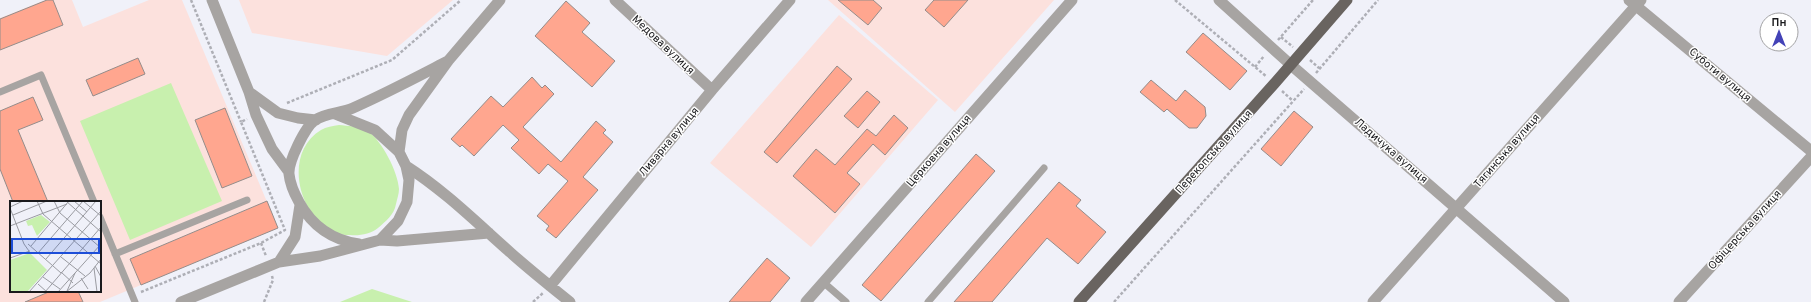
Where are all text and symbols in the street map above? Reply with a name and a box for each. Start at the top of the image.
street label: Медова вулиця [629,12,697,78]
north arrow [1759,12,1799,52]
text: Пн [1772,16,1786,30]
street label: Суботи вулиця [1686,45,1754,105]
street label: Ливарна вулиця [636,104,702,180]
street label: Перекопська вулиця [1172,107,1256,197]
street label: Тягинська вулиця [1471,111,1543,191]
street label: Церковна вулиця [904,112,974,190]
street label: Ладичука вулиця [1351,115,1431,187]
street label: Офіцерська вулиця [1705,187,1785,273]
inset map [10,201,101,292]

